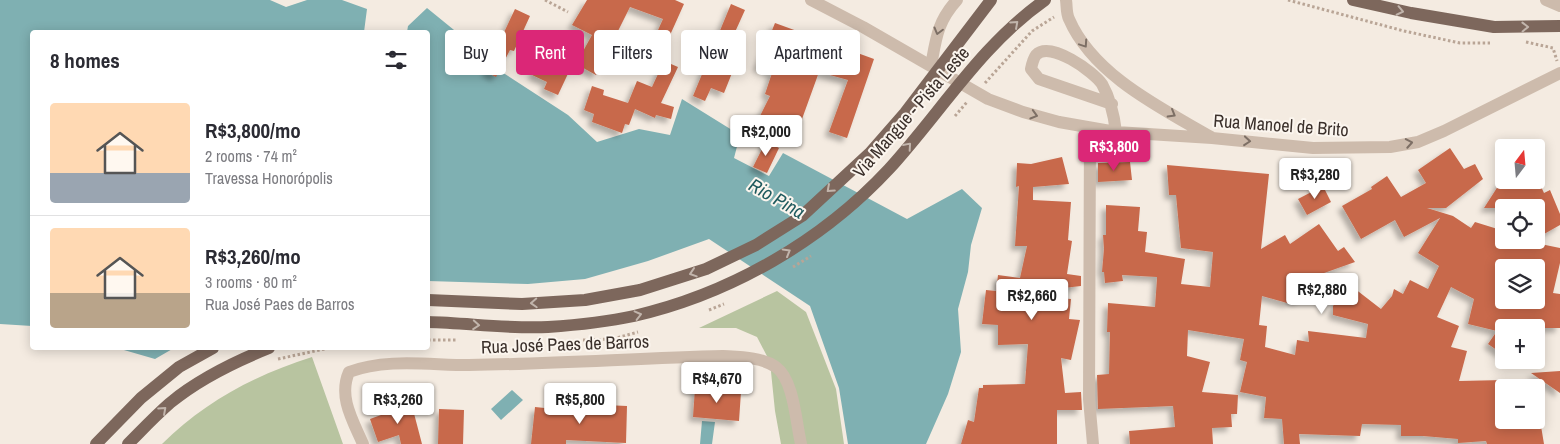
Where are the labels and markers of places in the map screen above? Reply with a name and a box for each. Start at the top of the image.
pin: R$2,000 [720,114,812,157]
pin: R$3,800 [1068,130,1160,172]
pin: R$3,280 [1269,158,1361,200]
pin: R$2,880 [1276,272,1368,315]
pin: R$2,660 [986,278,1078,321]
pin: R$4,670 [671,362,763,404]
pin: R$3,260 [352,382,444,425]
pin: R$5,800 [534,382,626,425]

